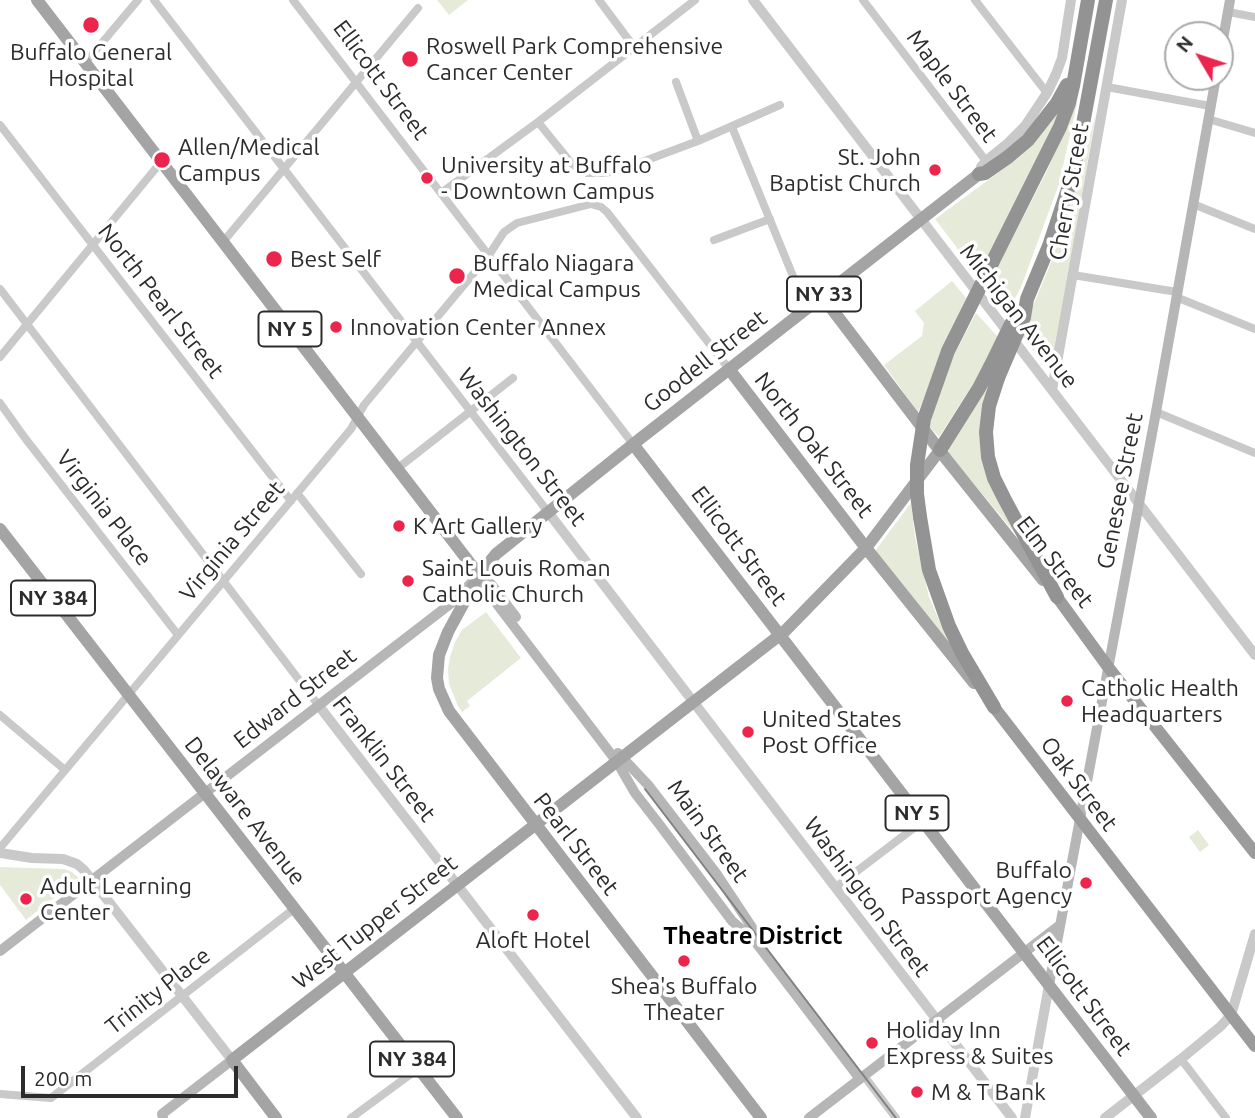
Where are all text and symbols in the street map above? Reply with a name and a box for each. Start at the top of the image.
marker: Buffalo General Hospital [81,15,101,35]
street label: Ellicott Street [327,15,435,145]
north arrow [1164,21,1234,91]
street label: Maple Street [901,24,1003,148]
place label: Roswell Park Comprehensive Cancer Center [426,32,723,86]
text: N [1171,32,1197,56]
place label: Buffalo General Hospital [10,38,172,92]
marker: Roswell Park Comprehensive Cancer Center [400,49,420,69]
street label: Cherry Street [1043,121,1095,263]
place label: Allen/Medical Campus [178,133,319,187]
place label: St. John Baptist Church [769,143,921,197]
marker: Allen/Medical Campus [152,150,172,170]
place label: University at Buffalo - Downtown Campus [441,151,655,205]
marker: St. John Baptist Church [927,162,943,178]
marker: University at Buffalo - Downtown Campus [419,170,435,186]
street label: North Pearl Street [92,218,230,384]
street label: Michigan Avenue [954,238,1084,394]
place label: Best Self [290,245,381,273]
marker: Best Self [264,249,284,269]
place label: Buffalo Niagara Medical Campus [473,249,641,303]
marker: Buffalo Niagara Medical Campus [447,266,467,286]
road number: NY 33 [787,276,861,312]
street label: Goodell Street [637,304,773,418]
road number: NY 5 [258,312,322,346]
place label: Innovation Center Annex [350,313,606,341]
marker: Innovation Center Annex [328,319,344,335]
street label: Washington Street [452,363,592,531]
street label: North Oak Street [749,367,879,523]
street label: Genesee Street [1091,411,1149,571]
street label: Virginia Place [50,445,158,571]
street label: Virginia Street [174,475,290,607]
street label: Ellicott Street [685,481,793,611]
street label: Elm Street [1011,511,1099,613]
place label: K Art Gallery [413,512,542,540]
marker: K Art Gallery [391,518,407,534]
place label: Saint Louis Roman Catholic Church [422,554,611,608]
marker: Saint Louis Roman Catholic Church [400,573,416,589]
road number: NY 384 [11,580,95,616]
street label: Edward Street [228,642,362,754]
place label: Catholic Health Headquarters [1081,674,1239,728]
street label: Franklin Street [327,691,441,827]
marker: Catholic Health Headquarters [1059,693,1075,709]
place label: United States Post Office [762,705,901,759]
marker: United States Post Office [740,724,756,740]
street label: Delaware Avenue [179,731,311,891]
street label: Oak Street [1035,731,1123,837]
street label: Main Street [662,774,754,888]
street label: Pearl Street [528,787,624,901]
road number: NY 5 [886,796,948,830]
street label: Washington Street [798,812,936,982]
street label: West Tupper Street [287,849,463,995]
place label: Buffalo Passport Agency [901,856,1072,910]
place label: Adult Learning Center [40,872,192,926]
marker: Buffalo Passport Agency [1078,875,1094,891]
marker: Adult Learning Center [18,891,34,907]
marker: Aloft Hotel [525,907,541,923]
district label: Theatre District [663,922,843,950]
place label: Aloft Hotel [476,926,590,954]
street label: Ellicott Street [1030,931,1138,1061]
street label: Trinity Place [100,942,216,1040]
marker: Shea's Buffalo Theater [676,953,692,969]
place label: Shea's Buffalo Theater [611,972,757,1026]
place label: Holiday Inn Express & Suites [886,1016,1054,1070]
marker: Holiday Inn Express & Suites [864,1035,880,1051]
road number: NY 384 [370,1042,454,1076]
scale bar [24,1052,242,1096]
text: 200 m [34,1066,92,1090]
place label: M & T Bank [931,1078,1046,1106]
marker: M & T Bank [909,1084,925,1100]

